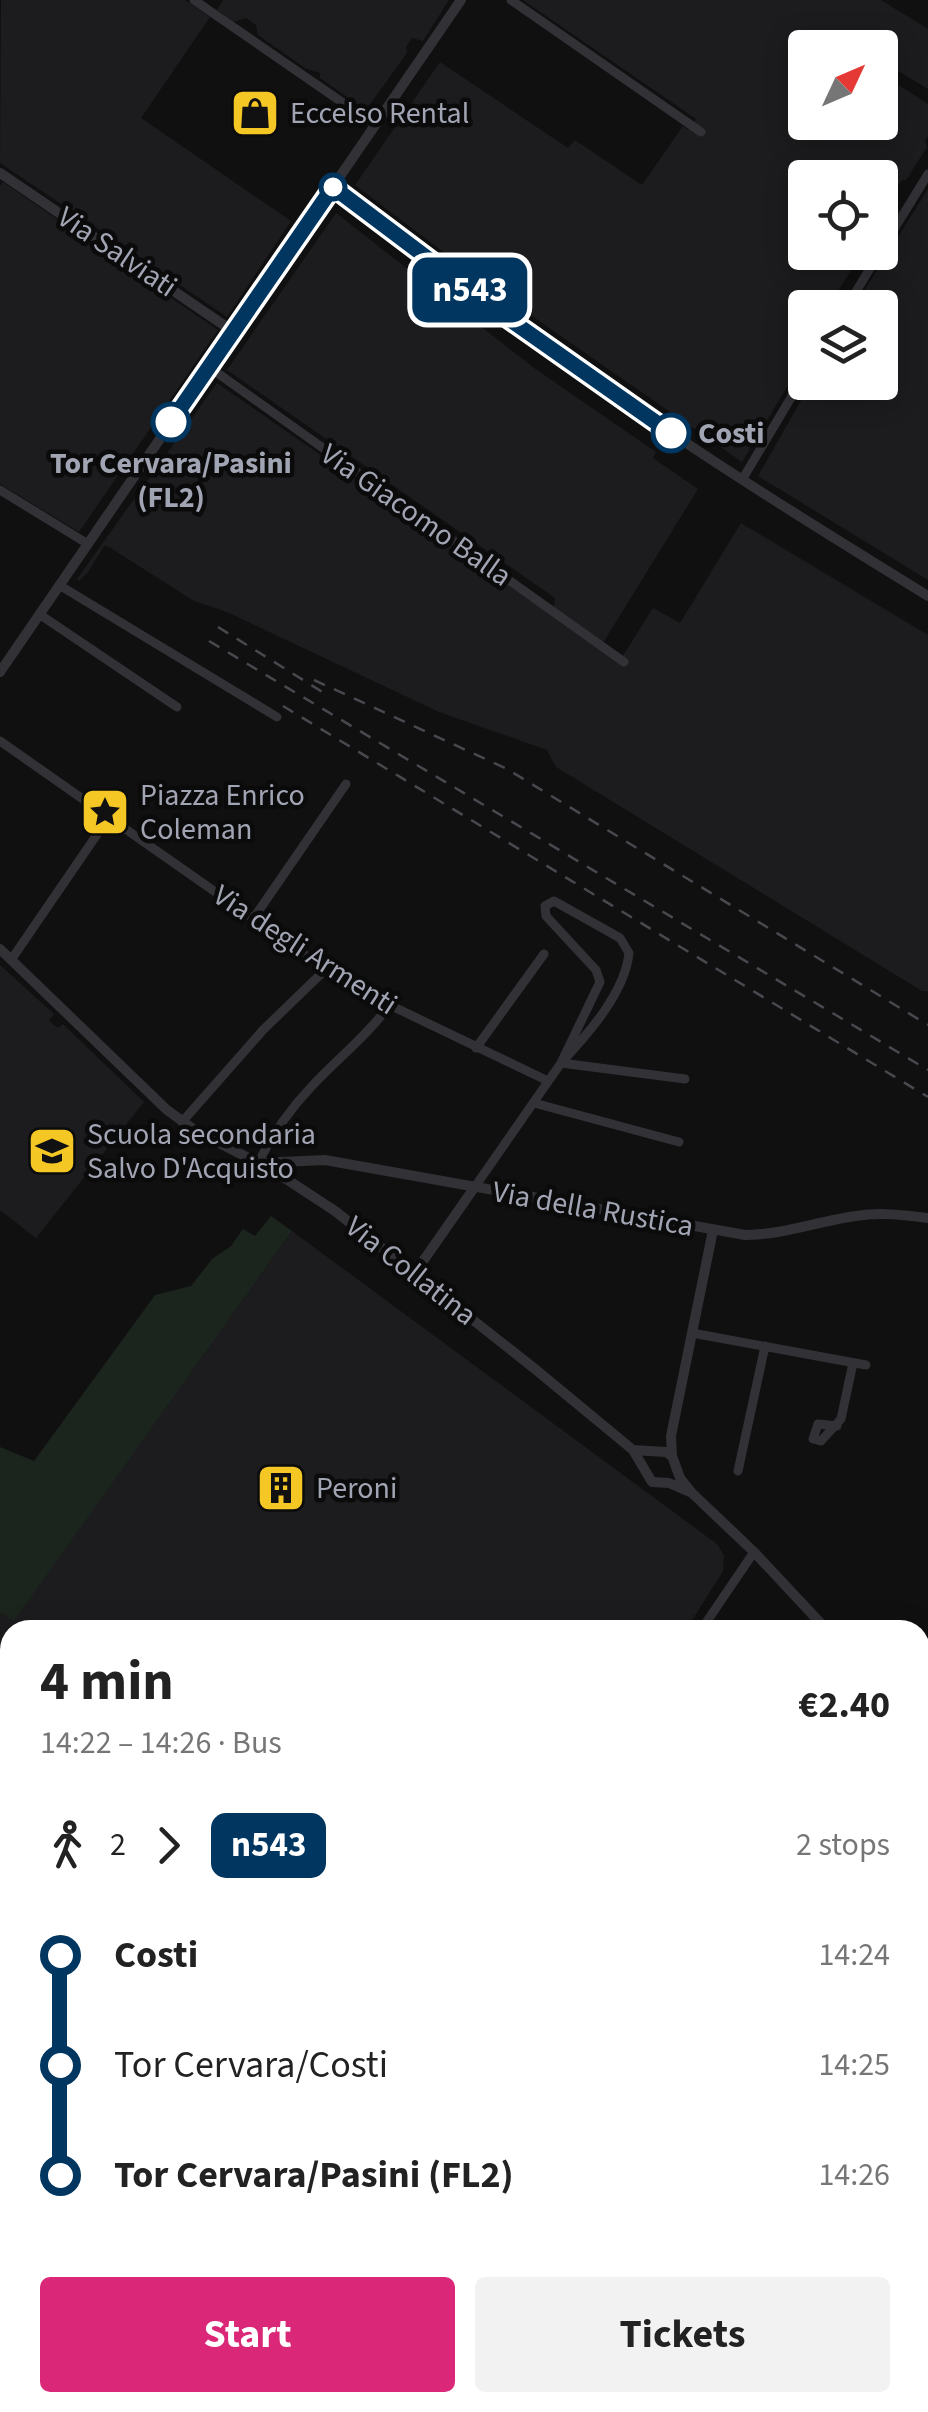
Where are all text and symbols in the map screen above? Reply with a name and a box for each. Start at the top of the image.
north arrow [788,30,898,140]
map controls [788,30,898,400]
shop icon: Eccelso Rental [229,87,281,139]
place label: Eccelso Rental [290,92,469,135]
button: locate [788,160,898,270]
unlabelled marker [320,174,346,200]
street label: Via Salviati [48,196,186,308]
line badge: n543 [400,258,540,322]
text: n543 [432,265,508,315]
button: layers [788,290,898,400]
marker: Tor Cervara/Pasini (FL2) [152,403,190,441]
place label: Costi [698,412,764,455]
marker: Costi [652,414,690,452]
street label: Via Giacomo Balla [312,433,520,597]
place label: Tor Cervara/Pasini (FL2) [50,442,292,519]
place label: Piazza Enrico Coleman [140,774,305,851]
place icon: Piazza Enrico Coleman [79,786,131,838]
street label: Via degli Armenti [205,874,405,1026]
place label: Scuola secondaria Salvo D'Acquisto [87,1113,316,1190]
school or university icon: Scuola secondaria Salvo D'Acquisto [26,1125,78,1177]
street label: Via della Rustica [489,1170,697,1248]
street label: Via Collatina [336,1206,486,1336]
building icon: Peroni [255,1462,307,1514]
place label: Peroni [316,1467,397,1510]
text: 4 min [40,1643,174,1721]
text: €2.40 [798,1678,890,1732]
text: 14:22 – 14:26 · Bus [40,1720,282,1766]
icon: walk [40,1818,95,1873]
icon: forward [141,1818,196,1873]
text: n543 [231,1820,306,1870]
text: 2 [110,1822,126,1868]
text: 2 stops [796,1822,890,1868]
text: Costi [114,1928,198,1982]
text: 14:24 [818,1932,890,1978]
text: Tor Cervara/Costi [114,2038,388,2092]
text: 14:25 [818,2042,890,2088]
text: Tor Cervara/Pasini (FL2) [114,2148,514,2202]
text: 14:26 [818,2152,890,2198]
button: Start [40,2277,455,2392]
button: Tickets [475,2277,890,2392]

